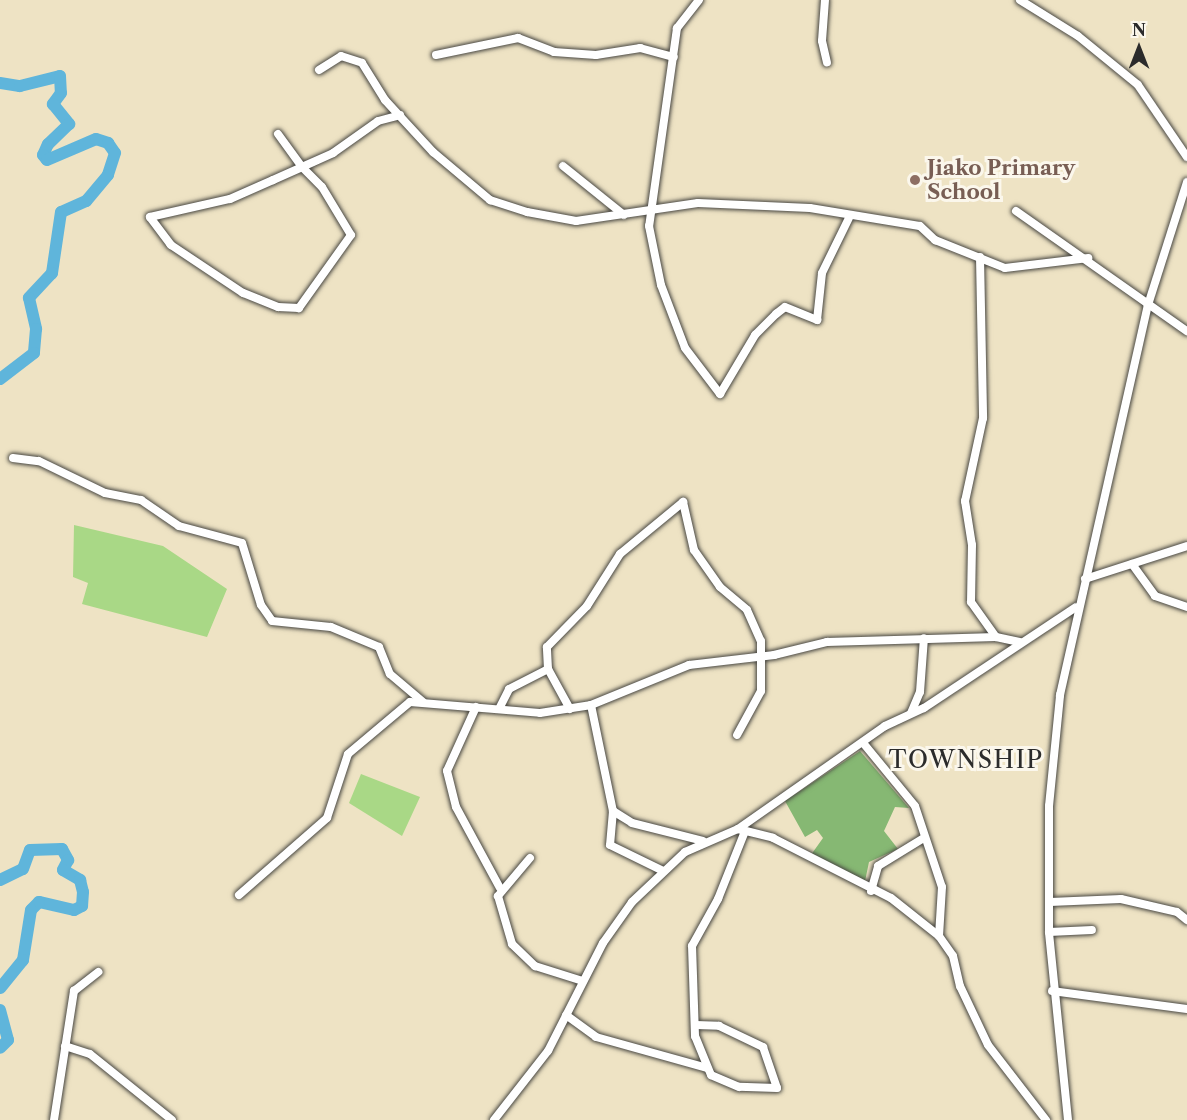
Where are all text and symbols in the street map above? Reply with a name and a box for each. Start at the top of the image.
north arrow [1109,18,1169,78]
text: N [1132,20,1146,40]
place label: Jiako Primary School [927,155,1075,205]
marker: Jiako Primary School [908,173,922,187]
district label: TOWNSHIP [888,746,1044,774]

